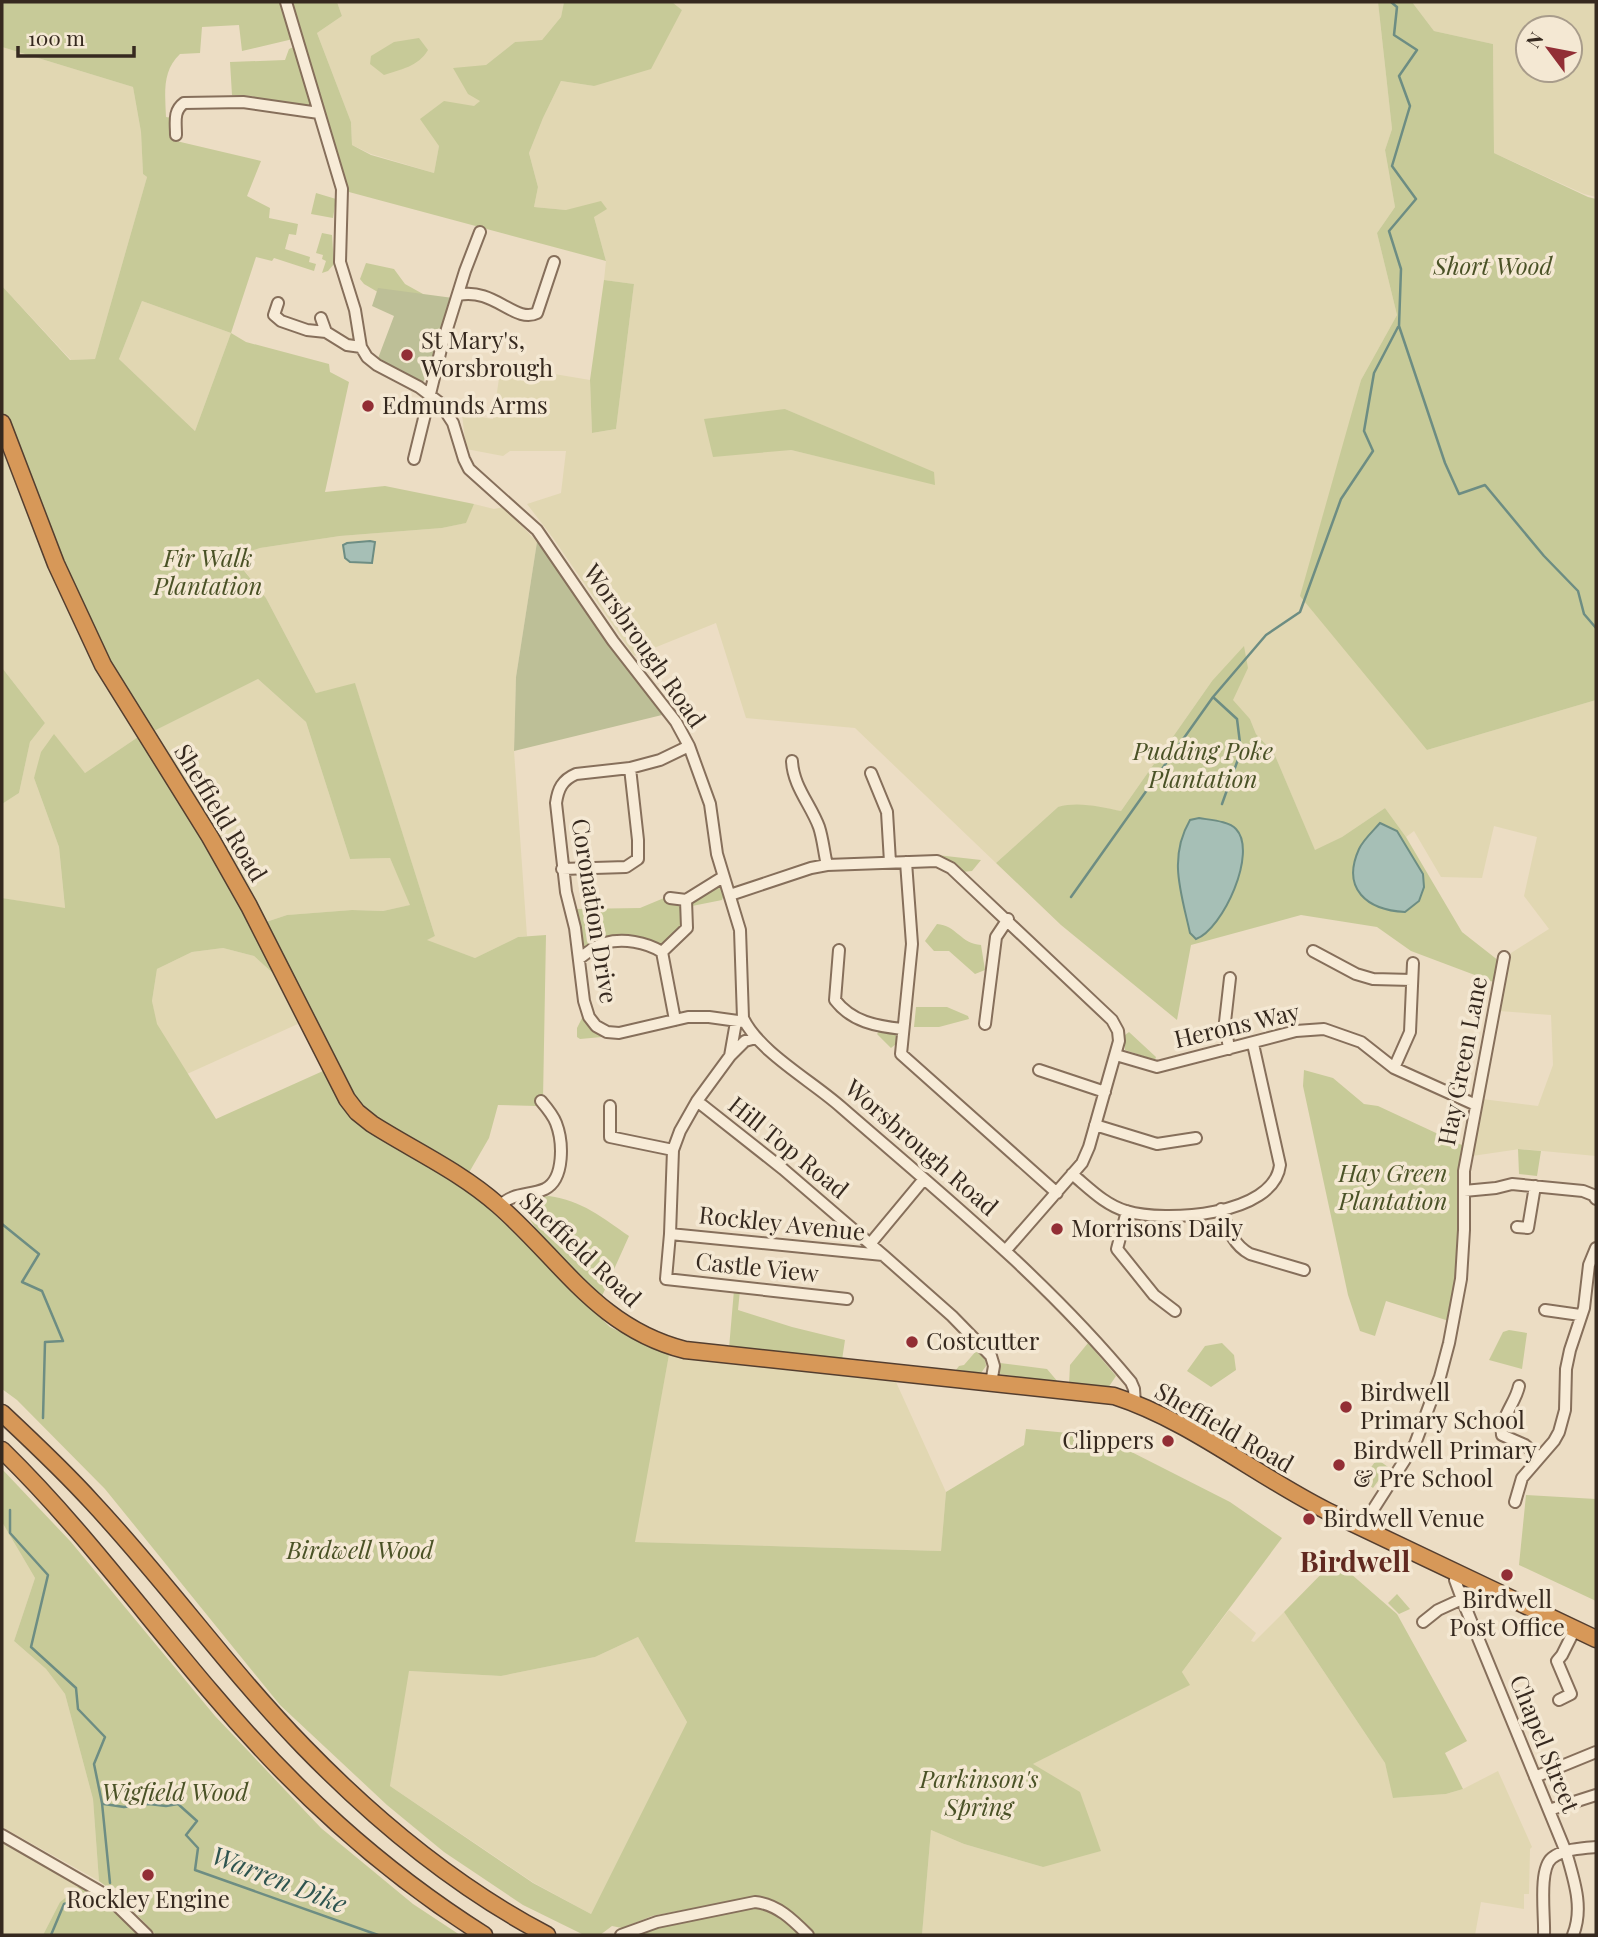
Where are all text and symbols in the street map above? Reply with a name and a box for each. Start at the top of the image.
scale bar [18,14,133,58]
north arrow [1514,14,1584,84]
text: 100 m [28,23,85,51]
text: N [1519,27,1549,52]
park label: Short Wood [1432,249,1554,281]
place label: St Mary's, Worsbrough [420,323,553,383]
marker: St Mary's, Worsbrough [399,347,415,363]
place label: Edmunds Arms [382,388,548,420]
marker: Edmunds Arms [360,398,376,414]
park label: Fir Walk Plantation [153,541,262,601]
street label: Worsbrough Road [577,556,714,733]
park label: Pudding Poke Plantation [1132,734,1273,794]
street label: Sheffield Road [168,737,275,887]
street label: Coronation Drive [566,816,626,1006]
street label: Hay Green Lane [1429,973,1493,1148]
street label: Herons Way [1171,994,1302,1054]
street label: Worsbrough Road [838,1071,1006,1222]
street label: Hill Top Road [723,1088,856,1205]
park label: Hay Green Plantation [1338,1156,1447,1216]
street label: Sheffield Road [514,1184,649,1313]
street label: Rockley Avenue [697,1197,867,1247]
place label: Morrisons Daily [1071,1211,1243,1243]
marker: Morrisons Daily [1049,1221,1065,1237]
street label: Castle View [694,1244,821,1288]
place label: Costcutter [926,1324,1040,1356]
marker: Costcutter [904,1334,920,1350]
street label: Sheffield Road [1150,1374,1300,1479]
place label: Birdwell Primary School [1360,1375,1525,1435]
marker: Birdwell Primary School [1338,1399,1354,1415]
place label: Clippers [1062,1423,1154,1455]
marker: Clippers [1160,1433,1176,1449]
place label: Birdwell Primary & Pre School [1353,1433,1537,1493]
marker: Birdwell Primary & Pre School [1331,1457,1347,1473]
place label: Birdwell Venue [1323,1501,1485,1533]
marker: Birdwell Venue [1301,1511,1317,1527]
park label: Birdwell Wood [285,1533,435,1565]
district label: Birdwell [1300,1542,1410,1579]
marker: Birdwell Post Office [1499,1567,1515,1583]
place label: Birdwell Post Office [1449,1582,1565,1642]
street label: Chapel Street [1504,1670,1588,1817]
park label: Parkinson's Spring [919,1762,1038,1822]
park label: Wigfield Wood [102,1775,249,1807]
water label: Warren Dike [207,1837,352,1920]
marker: Rockley Engine [140,1867,156,1883]
place label: Rockley Engine [66,1882,230,1914]

